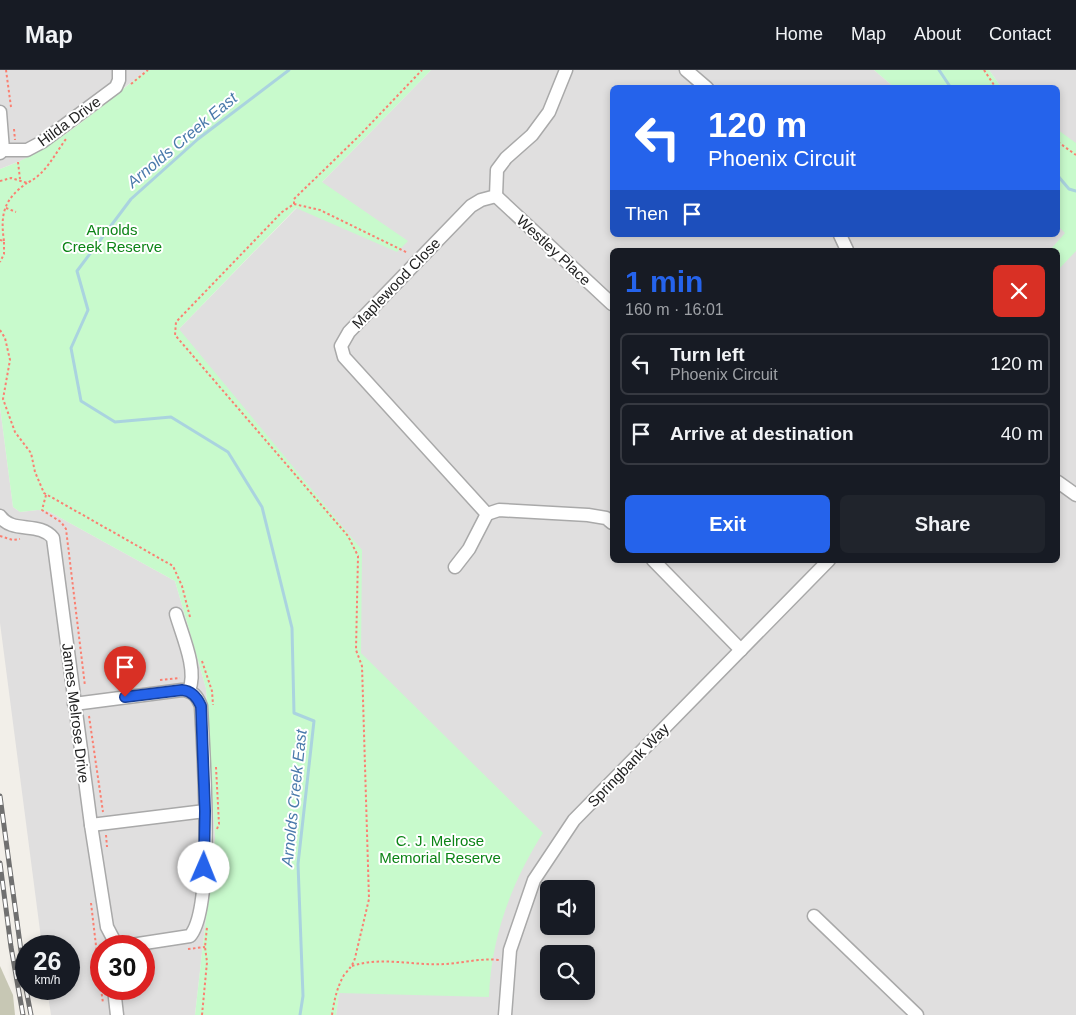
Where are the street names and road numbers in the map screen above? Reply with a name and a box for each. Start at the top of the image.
street label: Hilda Drive [34,93,104,149]
street label: Westley Place [514,211,594,289]
street label: Maplewood Close [348,234,444,332]
street label: James Melrose Drive [59,642,93,784]
street label: Springbank Way [584,719,672,810]

